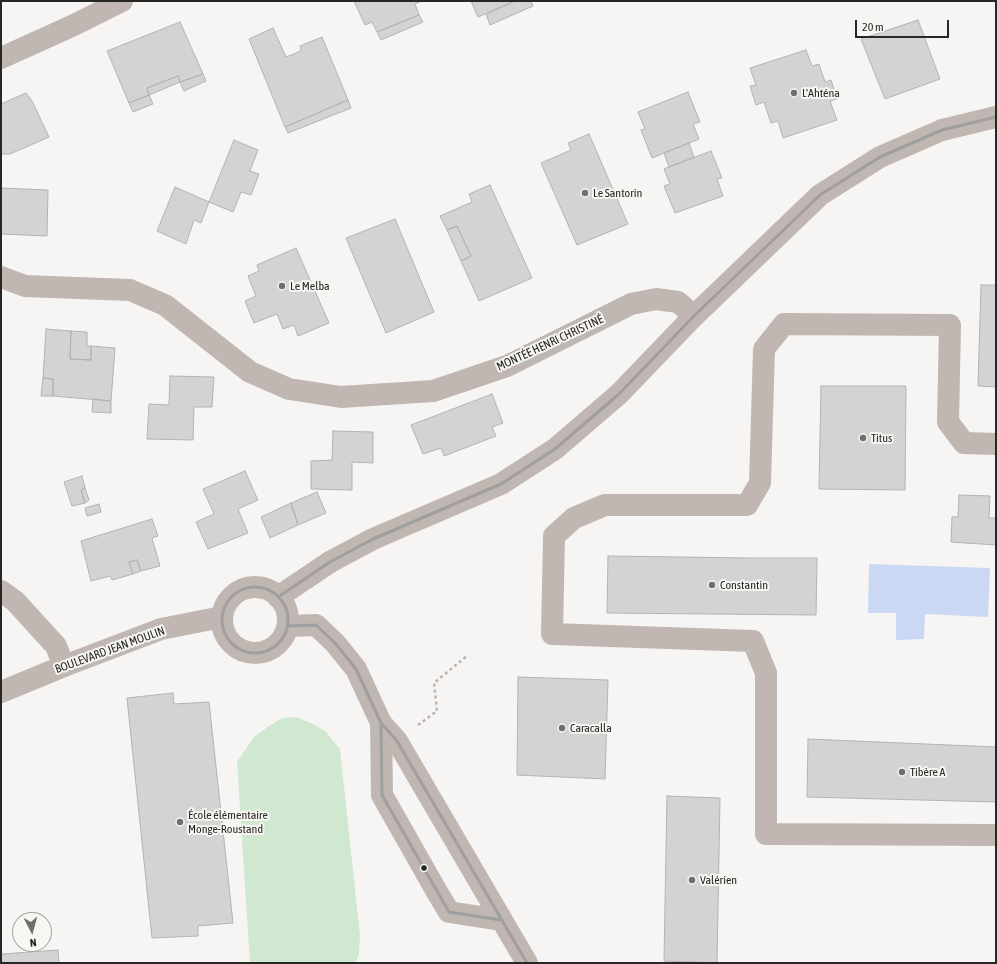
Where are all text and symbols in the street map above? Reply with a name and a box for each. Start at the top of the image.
scale bar [857,12,951,38]
text: 20 m [862,20,884,34]
place label: L'Ahténa [802,86,840,100]
marker: L'Ahténa [789,88,799,98]
place label: Le Santorin [593,186,642,200]
marker: Le Santorin [580,188,590,198]
place label: Le Melba [290,279,330,293]
marker: Le Melba [277,281,287,291]
street label: MONTÉE HENRI CHRISTINÉ [494,312,606,374]
place label: Titus [871,431,892,445]
marker: Titus [858,433,868,443]
place label: Constantin [720,578,768,592]
marker: Constantin [707,580,717,590]
street label: BOULEVARD JEAN MOULIN [53,623,167,677]
place label: Caracalla [570,721,612,735]
marker: Caracalla [557,723,567,733]
place label: Tibère A [910,765,945,779]
marker: Tibère A [897,767,907,777]
place label: École élémentaire Monge-Roustand [188,808,268,836]
marker: École élémentaire Monge-Roustand [175,817,185,827]
unlabelled marker [419,863,429,873]
place label: Valérien [700,873,737,887]
marker: Valérien [687,875,697,885]
north arrow [12,912,52,952]
text: N [29,937,37,949]

